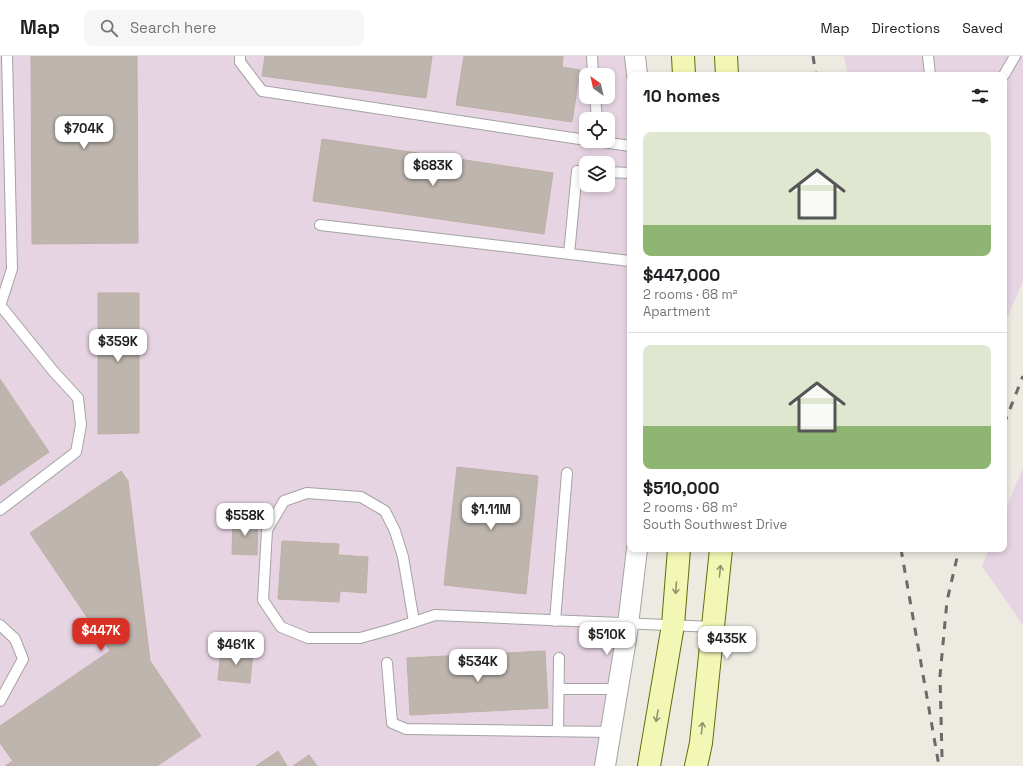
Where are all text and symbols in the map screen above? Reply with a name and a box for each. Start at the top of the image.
search box [84,10,364,46]
text: Map [20,15,60,40]
icon: search [98,17,120,39]
text: Search here [130,18,216,37]
text: Map [820,19,850,37]
text: Directions [872,19,940,37]
text: Saved [962,19,1003,37]
north arrow [579,68,615,104]
map controls [579,68,615,192]
text: 10 homes [643,85,720,107]
icon: filters [969,85,991,107]
button: locate [579,112,615,148]
pin: $704K [56,116,112,150]
text: $704K [64,120,104,137]
pin: $683K [405,153,461,187]
button: layers [579,156,615,192]
text: $683K [413,157,453,174]
icon: home [781,158,853,230]
text: $447,000 [643,264,720,286]
text: 2 rooms · 68 m² [643,286,737,303]
text: Apartment [643,303,711,320]
pin: $359K [90,329,146,363]
text: $359K [98,333,138,350]
icon: home [781,371,853,443]
text: $510,000 [643,477,720,499]
pin: $1.11M [458,497,524,531]
text: 2 rooms · 68 m² [643,499,737,516]
text: $1.11M [471,501,511,518]
pin: $558K [217,503,273,537]
text: $558K [225,507,265,524]
text: South Southwest Drive [643,516,787,533]
one-way arrow [716,564,723,577]
one-way arrow [673,581,680,594]
pin: $447K [73,618,129,652]
text: $447K [81,622,121,639]
pin: $510K [579,622,635,656]
text: $510K [588,626,626,643]
pin: $435K [699,626,755,660]
text: $435K [707,630,747,647]
pin: $461K [208,632,264,666]
text: $461K [217,636,255,653]
pin: $534K [450,649,506,683]
text: $534K [458,653,498,670]
one-way arrow [653,710,661,723]
one-way arrow [699,722,706,735]

